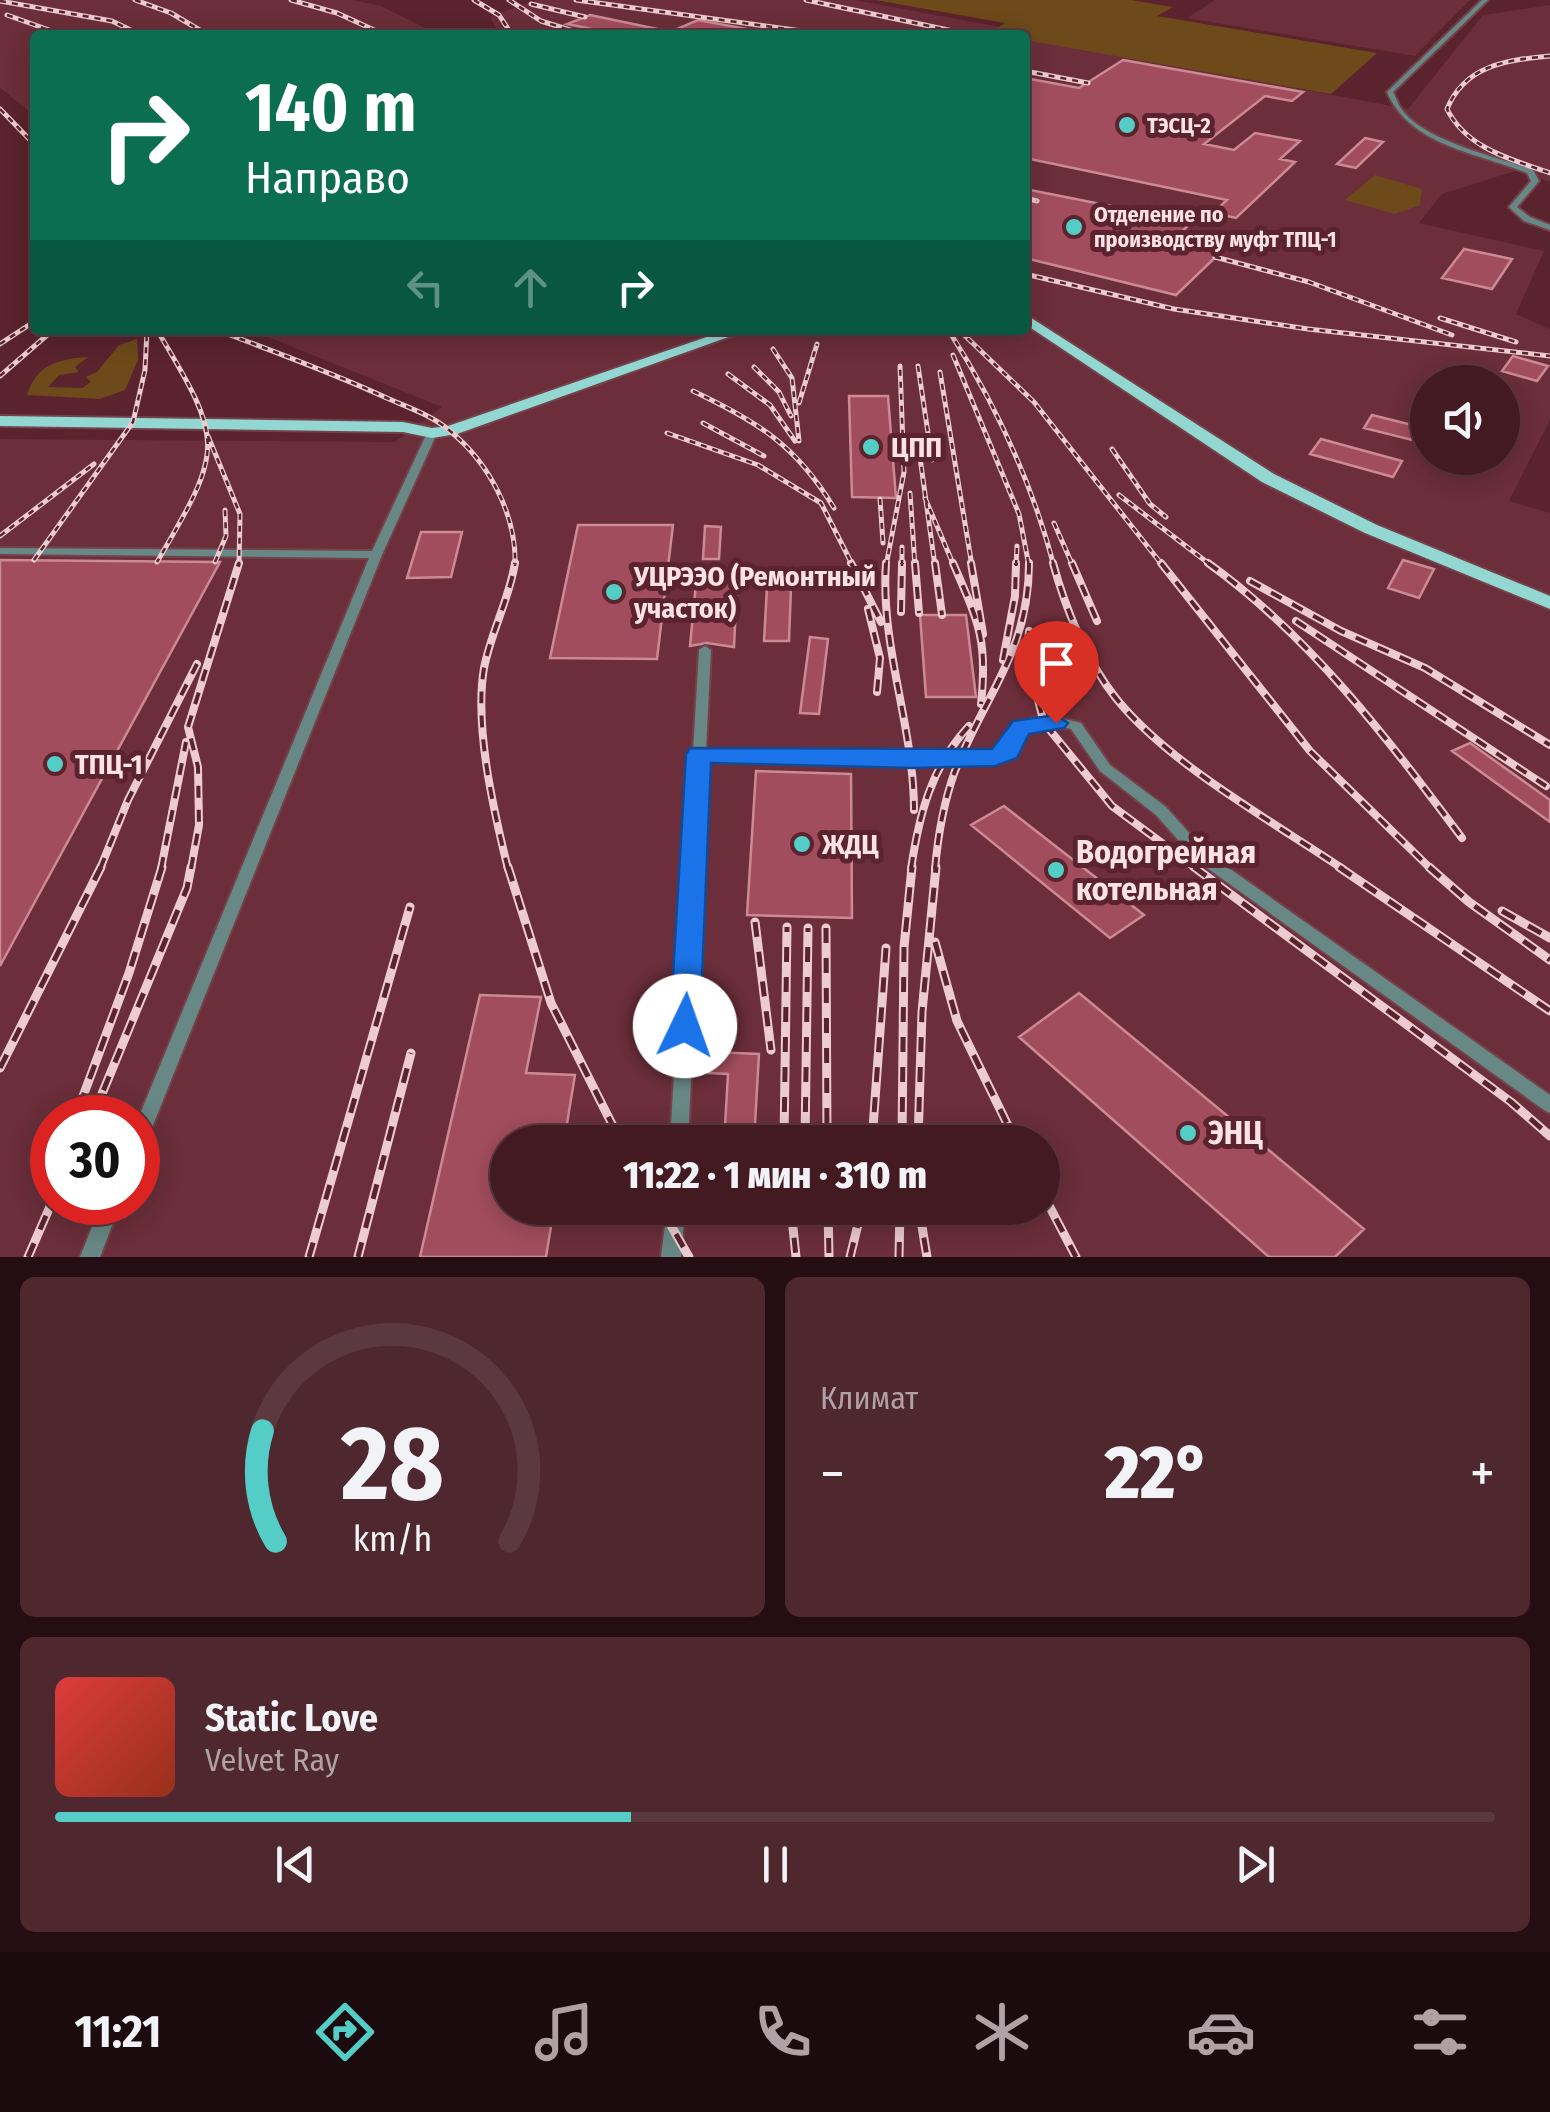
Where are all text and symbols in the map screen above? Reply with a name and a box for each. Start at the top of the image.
text: 140 m [245,66,417,150]
icon: right [80,70,210,200]
place label: ТЭСЦ-2 [1147,112,1211,139]
marker: ТЭСЦ-2 [1116,114,1138,136]
text: Направо [245,151,410,205]
place label: Отделение по производству муфт ТПЦ-1 [1094,201,1337,253]
marker: Отделение по производству муфт ТПЦ-1 [1063,216,1085,238]
icon: left [398,260,453,315]
icon: ahead [503,260,558,315]
icon: right [608,260,663,315]
map controls [1410,365,1520,475]
button: sound [1410,365,1520,475]
place label: ЦПП [891,431,942,464]
marker: ЦПП [860,436,882,458]
place label: УЦРЭЭО (Ремонтный участок) [633,560,876,625]
marker: УЦРЭЭО (Ремонтный участок) [603,581,625,603]
pin [1014,621,1099,724]
icon: arrive [1029,636,1084,691]
place label: ТПЦ-1 [75,748,143,781]
marker: ТПЦ-1 [44,753,66,775]
place label: ЖДЦ [821,828,879,861]
marker: ЖДЦ [791,833,813,855]
place label: Водогрейная котельная [1076,833,1256,908]
marker: Водогрейная котельная [1045,859,1067,881]
position arrow [633,974,737,1078]
speed limit sign: 30 [30,1095,160,1225]
place label: ЭНЦ [1208,1114,1263,1152]
marker: ЭНЦ [1177,1122,1199,1144]
text: 11:22 · 1 мин · 310 m [623,1152,927,1198]
text: Климат [820,1379,918,1417]
text: 28 [340,1402,444,1527]
text: 22° [1105,1428,1210,1518]
text: − [820,1441,845,1507]
text: + [1470,1441,1495,1507]
text: km/h [353,1518,432,1560]
text: Static Love [205,1695,378,1741]
text: Velvet Ray [205,1741,339,1779]
icon: previous [268,1837,323,1892]
icon: pause [748,1837,803,1892]
icon: next [1228,1837,1283,1892]
icon: directions [310,1997,380,2067]
icon: music [529,1997,599,2067]
icon: phone [748,1997,818,2067]
icon: climate [967,1997,1037,2067]
icon: car [1186,1997,1256,2067]
icon: filters [1405,1997,1475,2067]
text: 11:21 [75,2005,161,2059]

